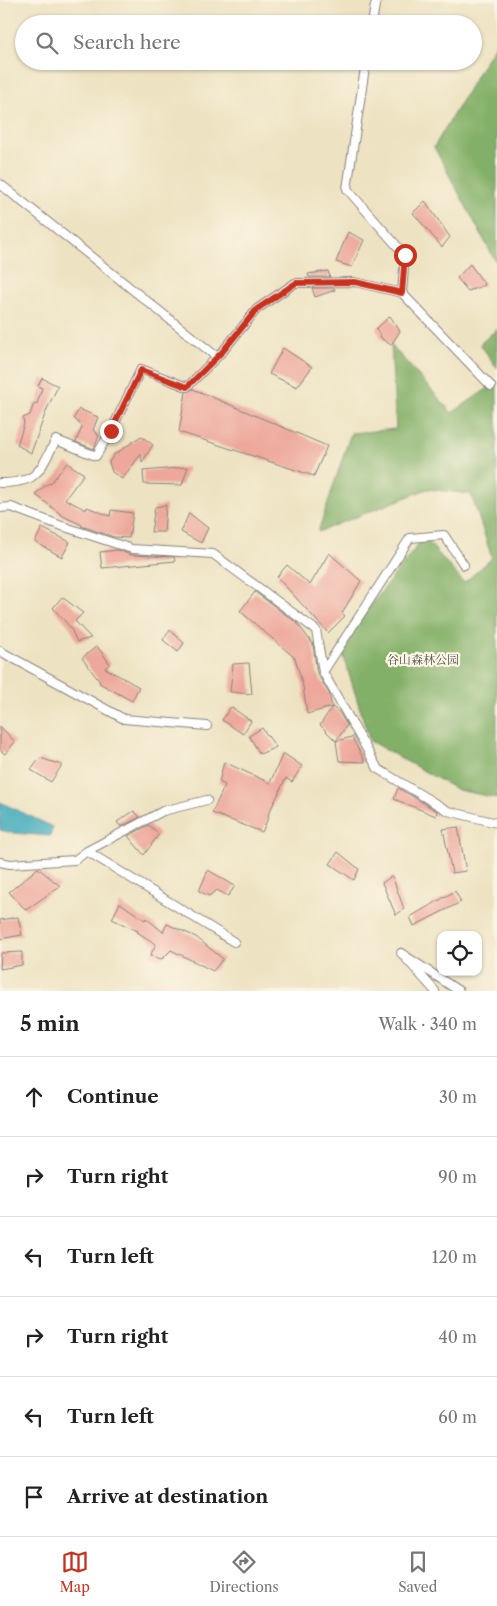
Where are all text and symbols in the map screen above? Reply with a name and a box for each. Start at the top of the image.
search box [15,15,482,70]
icon: search [33,29,61,57]
text: Search here [73,31,181,54]
route start [394,244,417,267]
route end [100,420,123,443]
park label: 谷山森林公园 [387,652,459,667]
map controls [437,931,482,976]
button: locate [437,931,482,976]
text: 5 min [20,1011,80,1036]
text: Walk · 340 m [378,1014,477,1034]
icon: ahead [20,1083,48,1111]
text: Continue [67,1085,159,1108]
text: 30 m [439,1087,477,1107]
icon: right [20,1163,48,1191]
text: Turn right [67,1165,168,1188]
text: 90 m [438,1167,477,1187]
icon: left [20,1243,48,1271]
text: Turn left [67,1245,154,1268]
text: 120 m [432,1247,477,1267]
icon: right [20,1323,48,1351]
text: Turn right [67,1325,168,1348]
text: 40 m [438,1327,477,1347]
icon: left [20,1403,48,1431]
text: Turn left [67,1405,154,1428]
text: 60 m [438,1407,477,1427]
icon: arrive [20,1483,48,1511]
text: Arrive at destination [67,1485,268,1508]
tab: Map [60,1548,90,1596]
tab: Directions [209,1548,279,1596]
tab: Saved [398,1548,437,1596]

